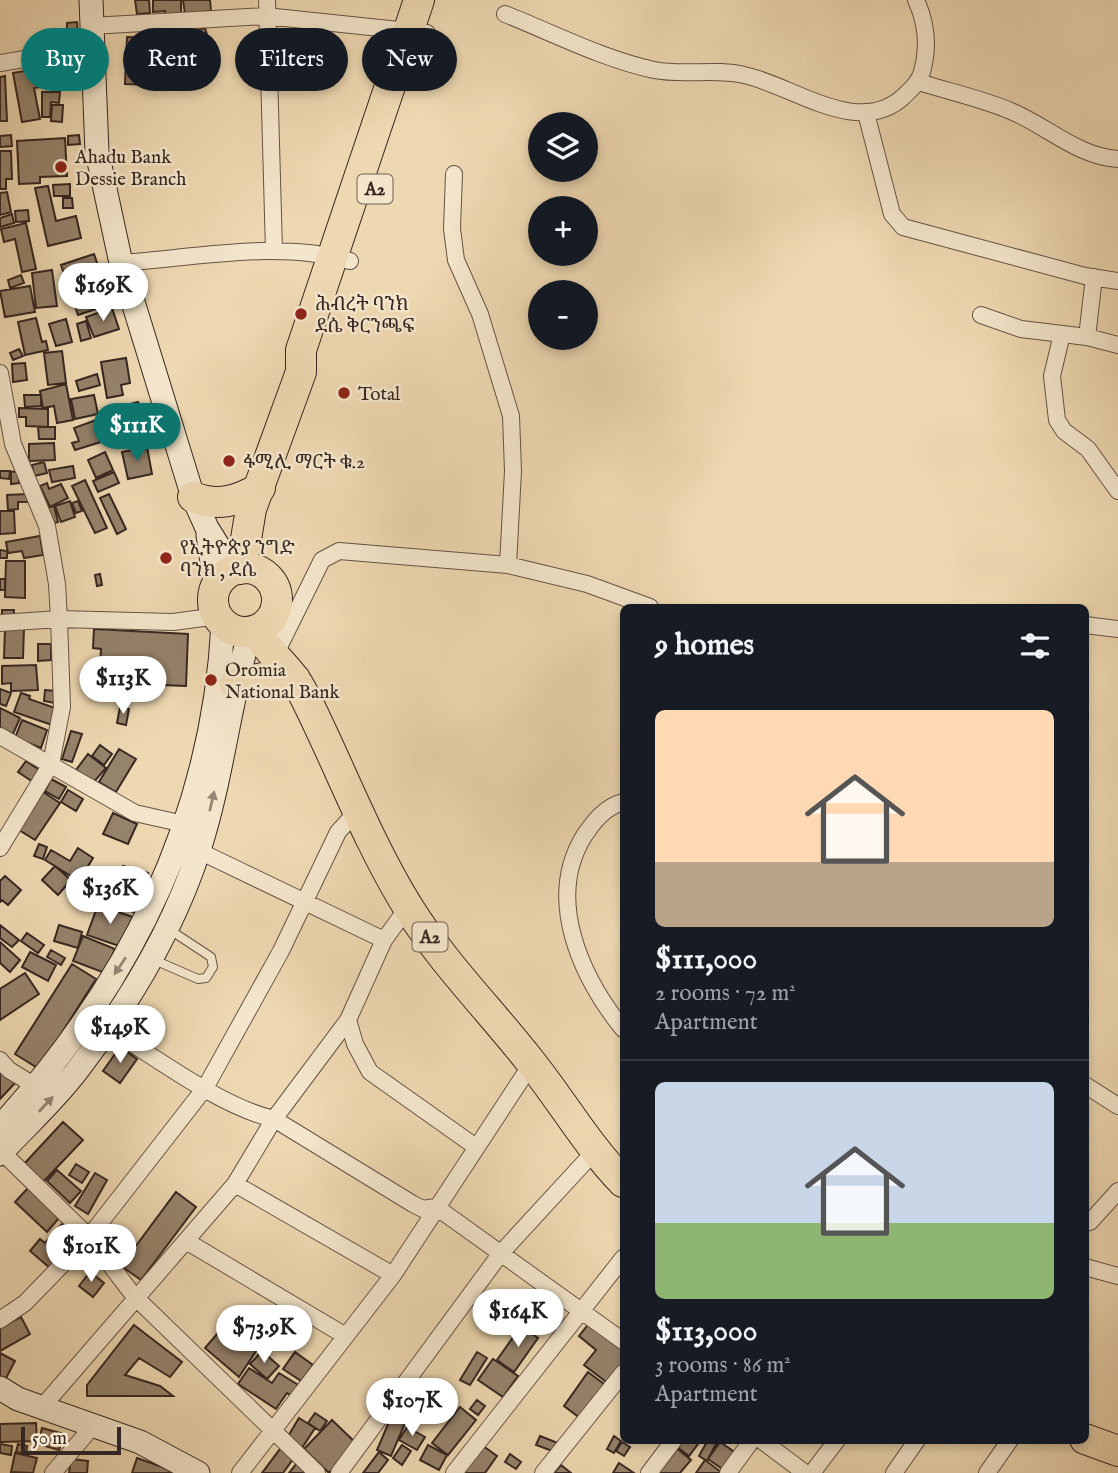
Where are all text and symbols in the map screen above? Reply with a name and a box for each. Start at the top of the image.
chip: Buy [21,28,109,91]
chip: Rent [123,28,221,91]
chip: Filters [235,28,348,91]
chip: New [362,28,457,91]
map controls [528,112,598,350]
button: layers [528,112,598,182]
place label: Ahadu Bank Dessie Branch [74,146,186,192]
marker: Ahadu Bank Dessie Branch [53,159,69,175]
road number: A2 [358,174,392,204]
button: + [528,196,598,266]
pin: $169K [54,264,152,323]
text: $169K [74,271,132,300]
button: − [528,280,598,350]
place label: ሕብረት ባንክ ደሴ ቅርንጫፍ [315,293,415,339]
marker: ሕብረት ባንክ ደሴ ቅርንጫፍ [293,306,309,322]
place label: Total [358,383,401,407]
marker: Total [336,385,352,401]
pin: $111K [88,404,186,463]
text: $111K [109,411,165,440]
place label: ፋሚሊ ማርት ቁ.2 [243,451,365,475]
marker: ፋሚሊ ማርት ቁ.2 [221,453,237,469]
place label: የኢትዮጵያ ንግድ ባንክ , ደሴ [180,537,295,583]
marker: የኢትዮጵያ ንግድ ባንክ , ደሴ [158,550,174,566]
text: 9 homes [655,627,754,665]
icon: filters [1016,627,1054,665]
pin: $113K [74,656,172,716]
place label: Oromia National Bank [225,659,340,705]
text: $113K [95,664,151,693]
marker: Oromia National Bank [203,672,219,688]
icon: home [792,756,918,882]
one-way arrow [207,789,218,811]
pin: $136K [61,866,159,926]
text: $136K [82,874,138,903]
road number: A2 [412,922,448,952]
text: $111,000 [655,941,757,979]
one-way arrow [113,957,127,975]
text: 2 rooms · 72 m² [655,979,796,1008]
pin: $149K [71,1006,169,1065]
text: Apartment [655,1008,758,1037]
text: $149K [90,1013,150,1042]
one-way arrow [38,1096,54,1113]
icon: home [792,1128,918,1254]
pin: $101K [42,1224,140,1284]
text: $101K [62,1232,120,1261]
pin: $164K [469,1290,567,1349]
text: $164K [489,1297,547,1326]
pin: $73.9K [207,1306,321,1365]
text: $73.9K [232,1313,296,1342]
text: $113,000 [655,1313,757,1351]
text: 3 rooms · 86 m² [655,1351,791,1380]
pin: $107K [363,1378,461,1438]
text: Apartment [655,1380,758,1409]
text: $107K [382,1386,442,1415]
scale bar [21,1424,121,1456]
text: 50 m [32,1427,67,1451]

